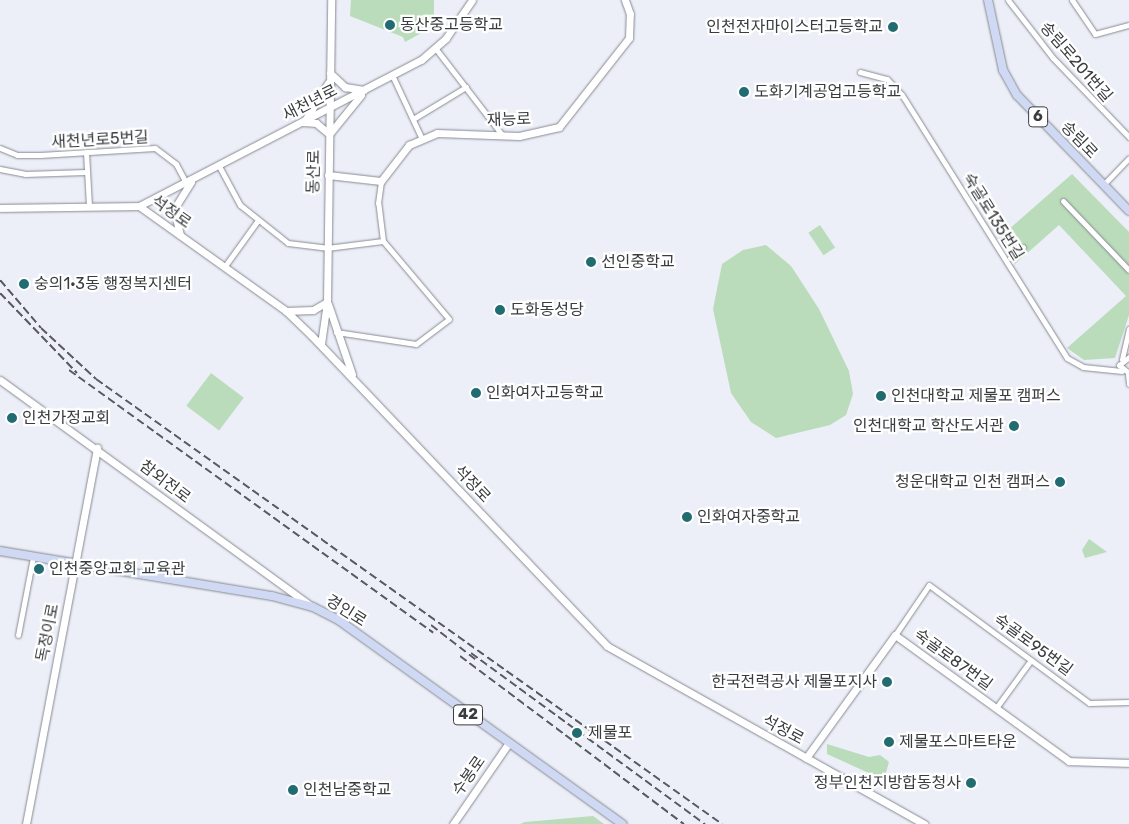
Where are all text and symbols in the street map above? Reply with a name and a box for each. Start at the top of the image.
place label: 동산중고등학교 [400,15,503,35]
place label: 인천전자마이스터고등학교 [706,17,883,37]
street label: 송림로201번길 [1036,18,1116,106]
marker: 동산중고등학교 [384,19,396,31]
marker: 인천전자마이스터고등학교 [887,21,899,33]
street label: 새천년로 [279,81,341,125]
place label: 도화기계공업고등학교 [754,82,901,102]
marker: 도화기계공업고등학교 [738,86,750,98]
road number: 6 [1028,104,1048,130]
street label: 재능로 [487,110,531,130]
street label: 송림로 [1057,117,1101,163]
street label: 새천년로5번길 [51,128,149,152]
street label: 동산로 [304,150,324,194]
street label: 숙골로135번길 [958,170,1028,264]
street label: 석정로 [147,191,195,233]
place label: 선인중학교 [601,252,675,272]
marker: 선인중학교 [585,256,597,268]
place label: 숭의1·3동 행정복지센터 [34,274,192,294]
marker: 숭의1·3동 행정복지센터 [18,278,30,290]
place label: 도화동성당 [510,300,584,320]
marker: 도화동성당 [494,304,506,316]
place label: 인화여자고등학교 [486,383,604,403]
place label: 인천대학교 제물포 캠퍼스 [891,386,1061,406]
marker: 인화여자고등학교 [470,387,482,399]
marker: 인천대학교 제물포 캠퍼스 [875,390,887,402]
place label: 인천가정교회 [22,408,110,428]
marker: 인천가정교회 [6,412,18,424]
place label: 인천대학교 학산도서관 [853,416,1004,436]
marker: 인천대학교 학산도서관 [1008,420,1020,432]
street label: 참외전로 [136,457,194,507]
street label: 석정로 [450,461,494,507]
place label: 청운대학교 인천 캠퍼스 [895,472,1050,492]
marker: 청운대학교 인천 캠퍼스 [1054,476,1066,488]
place label: 인화여자중학교 [697,507,800,527]
marker: 인화여자중학교 [681,511,693,523]
place label: 인천중앙교회 교육관 [49,559,185,579]
marker: 인천중앙교회 교육관 [33,563,45,575]
street label: 경인로 [322,591,370,631]
street label: 독정이로 [33,602,63,664]
street label: 숙골로95번길 [990,610,1076,680]
street label: 숙골로87번길 [910,625,996,695]
place label: 한국전력공사 제물포지사 [711,672,877,692]
marker: 한국전력공사 제물포지사 [881,676,893,688]
road number: 42 [453,702,483,728]
street label: 석정로 [759,711,807,749]
place label: 제물포 [588,723,632,743]
marker: 제물포 [570,726,584,740]
place label: 제물포스마트타운 [899,732,1017,752]
marker: 제물포스마트타운 [883,736,895,748]
street label: 수봉로 [448,752,490,800]
place label: 정부인천지방합동청사 [814,773,961,793]
marker: 정부인천지방합동청사 [965,777,977,789]
place label: 인천남중학교 [303,780,391,800]
marker: 인천남중학교 [287,784,299,796]

